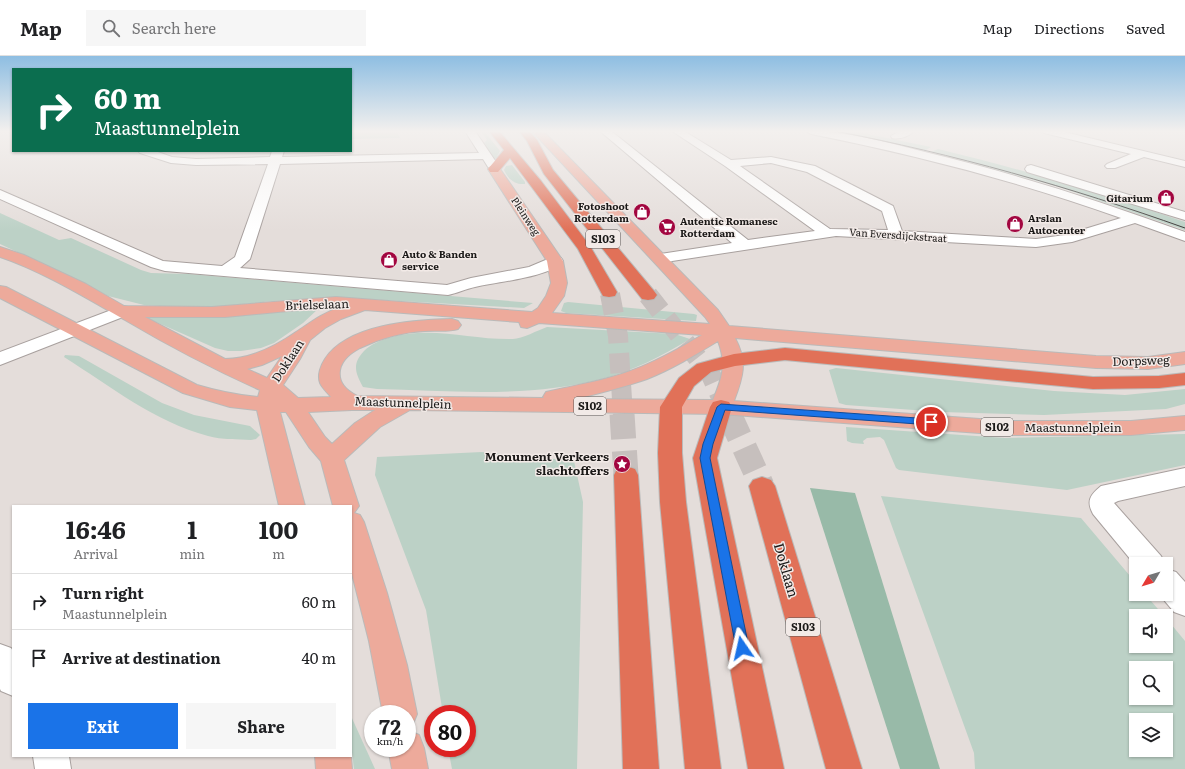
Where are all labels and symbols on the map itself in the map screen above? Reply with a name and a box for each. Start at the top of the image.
shop icon: Gitarium [1156,188,1176,208]
place label: Gitarium [1106,190,1153,205]
street label: Pleinweg [508,194,545,238]
place label: Fotoshoot Rotterdam [574,198,630,225]
shop icon: Fotoshoot Rotterdam [632,202,652,222]
place label: Arslan Autocenter [1028,210,1086,237]
place label: Autentic Romanesc Rotterdam [680,213,778,240]
shop icon: Arslan Autocenter [1005,214,1025,234]
supermarket icon: Autentic Romanesc Rotterdam [657,217,677,237]
street label: Van Eversdijckstraat [849,224,947,245]
road number: S103 [586,230,620,248]
place label: Auto & Banden service [402,246,477,273]
shop icon: Auto & Banden service [379,250,399,270]
street label: Brielselaan [285,294,349,314]
street label: Doklaan [267,335,308,386]
street label: Dorpsweg [1112,350,1170,370]
street label: Maastunnelplein [354,391,452,413]
road number: S102 [574,397,606,415]
pin [914,405,948,439]
road number: S102 [981,418,1013,436]
street label: Maastunnelplein [1024,418,1122,436]
place label: Monument Verkeers slachtoffers [485,447,609,479]
place icon: Monument Verkeers slachtoffers [612,454,632,474]
street label: Doklaan [770,540,804,599]
north arrow [1129,557,1173,601]
road number: S103 [786,618,820,636]
position arrow [721,627,763,669]
speed limit sign: 80 [424,705,476,757]

